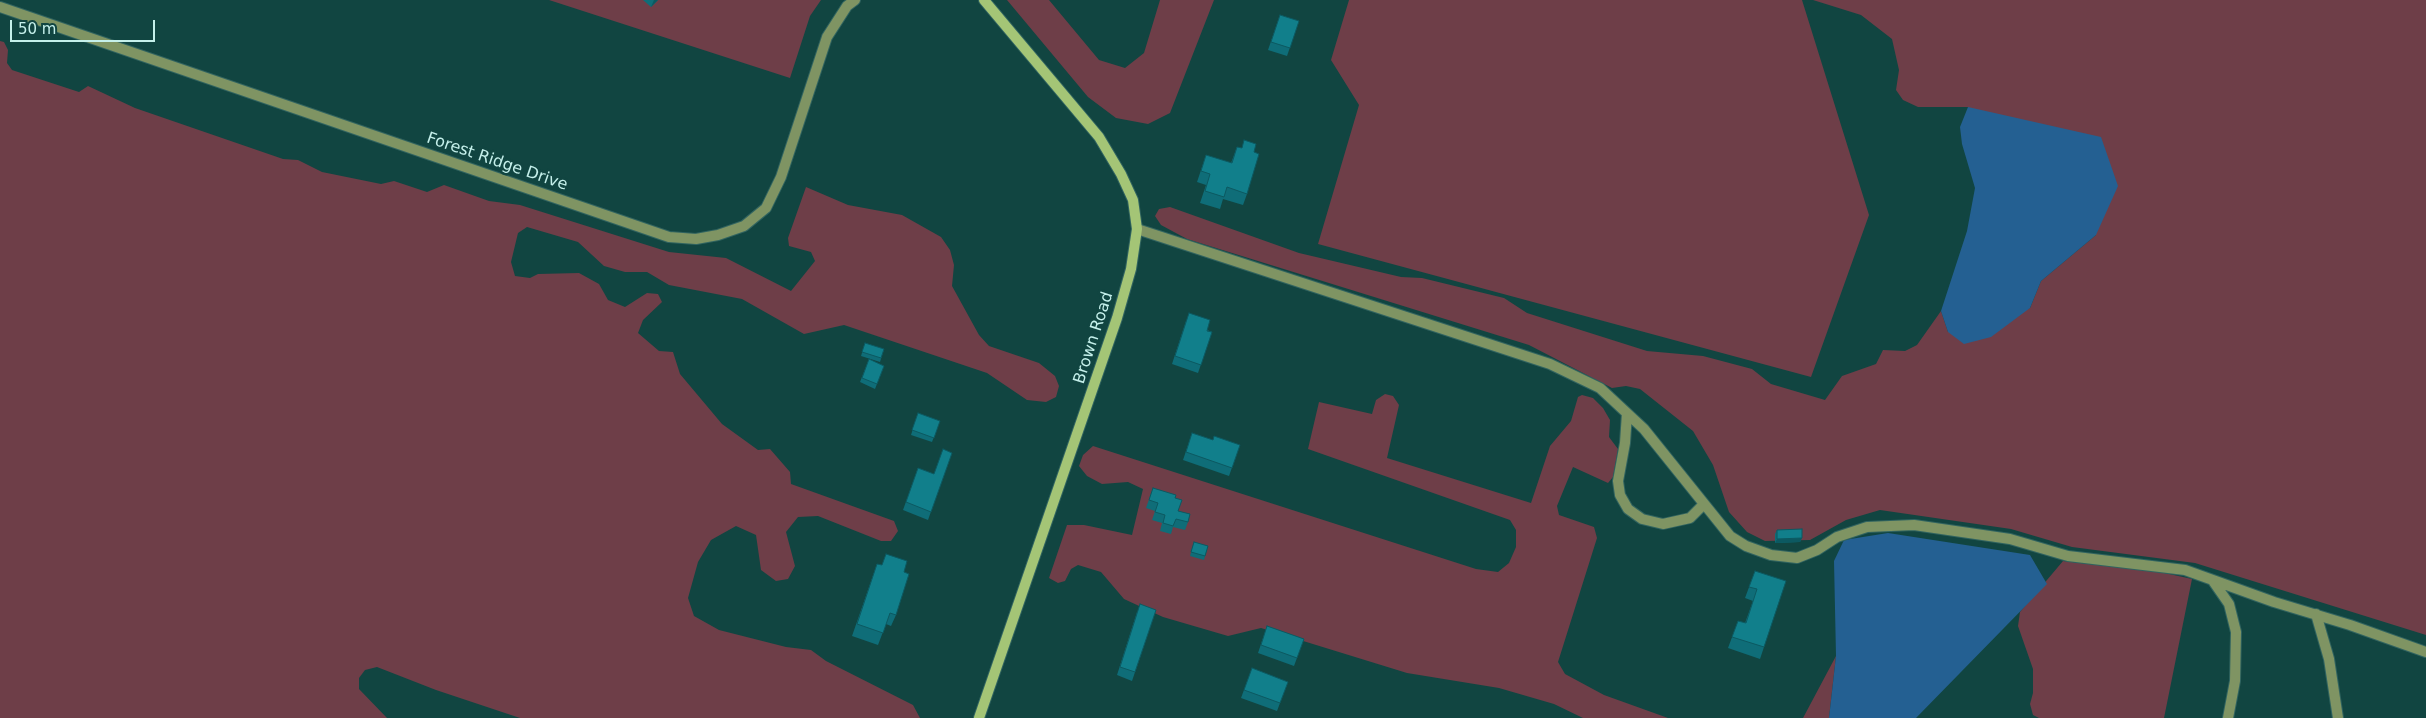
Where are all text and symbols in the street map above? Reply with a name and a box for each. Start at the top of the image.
scale bar [12,10,158,42]
text: 50 m [18,20,56,38]
street label: Forest Ridge Drive [424,129,570,195]
street label: Brown Road [1070,290,1118,386]

